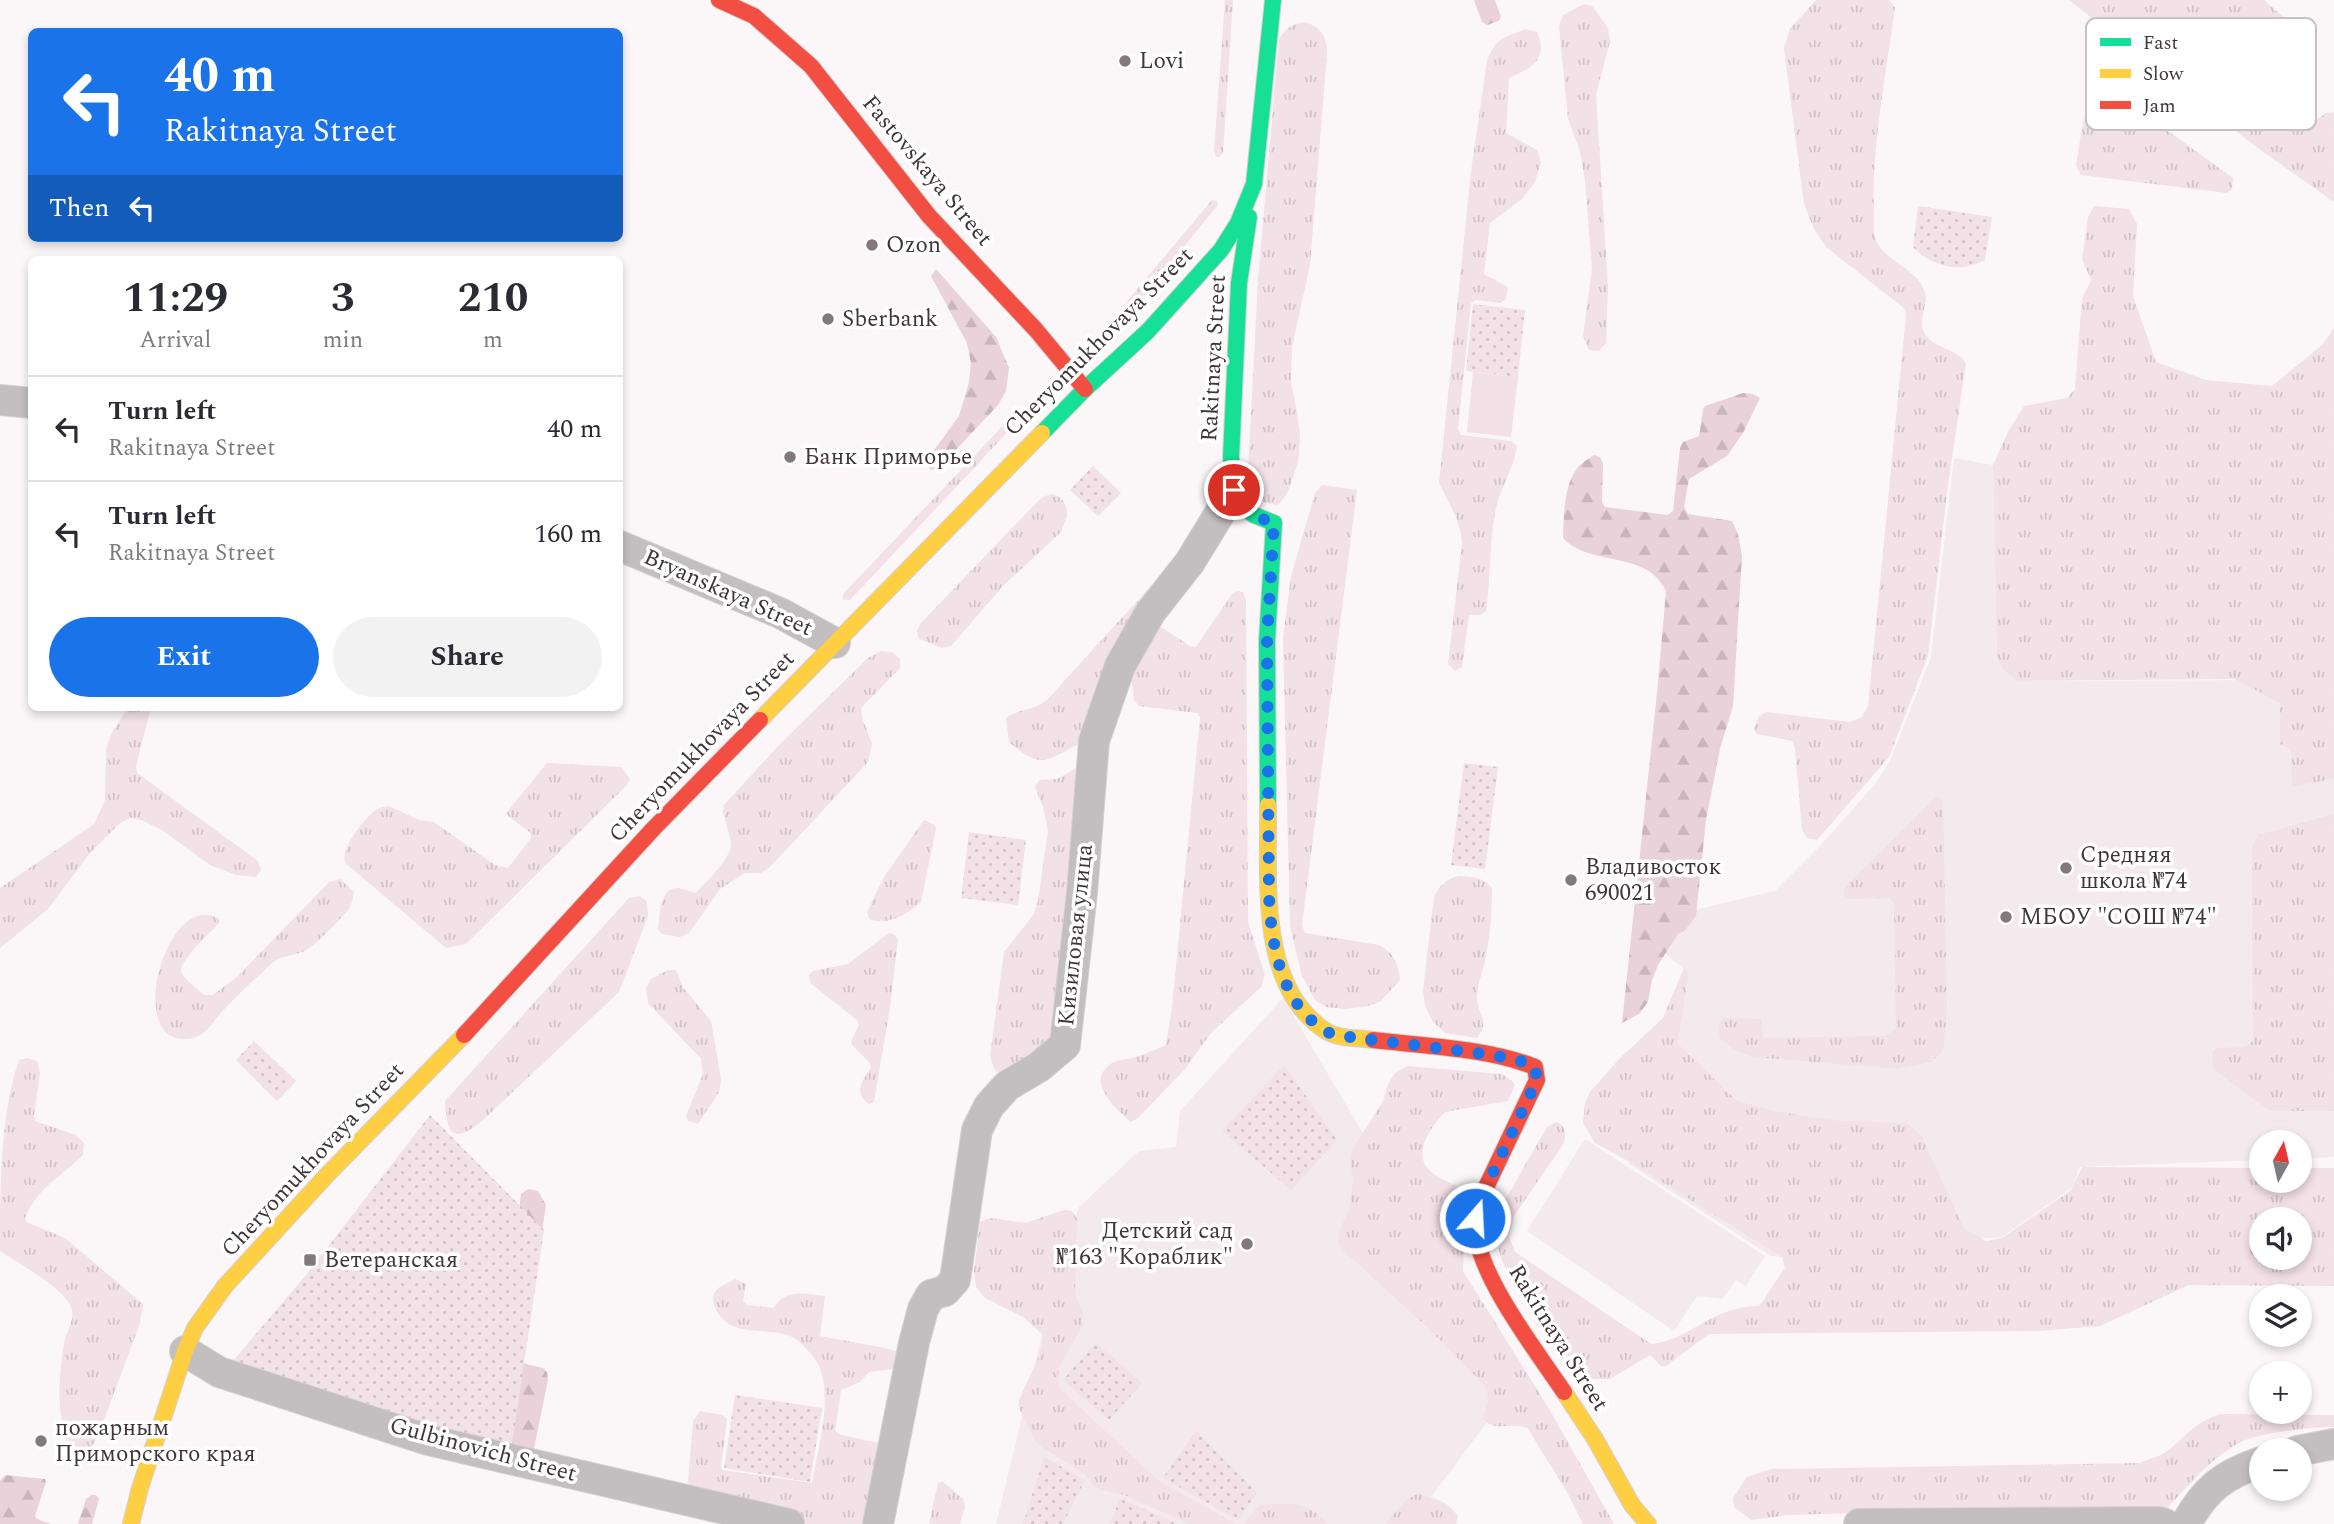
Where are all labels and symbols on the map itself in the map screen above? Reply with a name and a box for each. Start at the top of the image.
legend [2086,18,2316,130]
text: Fast [2143,29,2179,58]
place label: Lovi [1139,44,1184,79]
marker: Lovi [1117,53,1133,69]
text: Slow [2143,60,2184,89]
street label: Fastovskaya Street [853,88,1001,254]
text: Jam [2143,92,2175,121]
place label: Ozon [886,228,941,263]
marker: Ozon [864,237,880,253]
street label: Cheryomukhovaya Street [996,239,1202,445]
street label: Rakitnaya Street [1192,274,1236,442]
place label: Sberbank [842,302,938,337]
marker: Sberbank [820,311,836,327]
place label: Банк Приморье [804,440,972,475]
marker: Банк Приморье [782,449,798,465]
pin [1204,460,1264,520]
street label: Bryanskaya Street [638,540,818,646]
street label: Cheryomukhovaya Street [601,643,803,851]
place label: Средняя школа №74 [2080,838,2188,899]
street label: Кизиловая улица [1049,842,1103,1028]
place label: Владивосток 690021 [1585,850,1721,911]
marker: Средняя школа №74 [2058,860,2074,876]
marker: Владивосток 690021 [1563,872,1579,888]
place label: МБОУ "СОШ №74" [2020,900,2217,935]
marker: МБОУ "СОШ №74" [1998,909,2014,925]
street label: Cheryomukhovaya Street [213,1055,413,1265]
north arrow [2249,1130,2312,1194]
position arrow [1438,1181,1512,1255]
place label: Детский сад №163 "Кораблик" [1056,1214,1233,1275]
marker: Детский сад №163 "Кораблик" [1239,1236,1255,1252]
place label: Ветеранская [324,1243,458,1278]
marker: Ветеранская [302,1252,318,1268]
street label: Rakitnaya Street [1499,1258,1617,1418]
street label: Gulbinovich Street [386,1408,580,1492]
place label: пожарным Приморского края [55,1411,256,1472]
marker: пожарным Приморского края [33,1433,49,1449]

